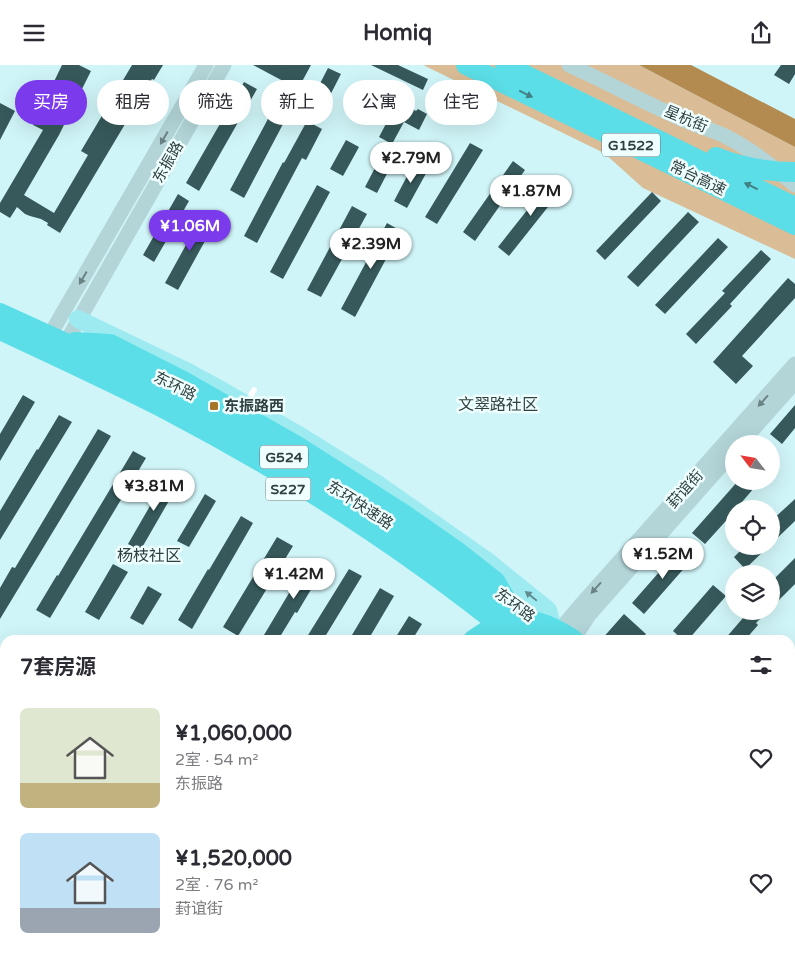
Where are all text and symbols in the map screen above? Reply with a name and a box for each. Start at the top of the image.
icon: menu [20,19,48,47]
icon: share [747,19,775,47]
text: Homiq [363,20,432,46]
chip: 买房 [15,80,87,125]
chip: 租房 [97,80,169,125]
chip: 筛选 [179,80,251,125]
chip: 新上 [261,80,333,125]
chip: 公寓 [343,80,415,125]
chip: 住宅 [425,80,497,125]
one-way arrow [519,90,533,98]
street label: 星杭街 [662,102,710,136]
one-way arrow [160,131,169,144]
road number: G1522 [602,133,660,157]
street label: 东振路 [149,138,187,186]
pin: ¥2.79M [370,141,452,184]
text: ¥2.79M [381,148,441,168]
street label: 常台高速 [667,157,729,199]
pin: ¥1.87M [490,175,572,217]
text: ¥1.87M [501,181,561,201]
one-way arrow [744,182,758,190]
pin: ¥1.06M [149,209,231,252]
text: ¥1.06M [160,216,220,236]
pin: ¥2.39M [330,227,412,270]
text: ¥2.39M [341,234,401,254]
one-way arrow [78,272,87,285]
street label: 东环路 [151,368,199,404]
one-way arrow [757,394,768,407]
district label: 文翠路社区 [458,395,538,415]
place label: 东振路西 [224,397,284,415]
marker: 东振路西 [208,400,220,412]
north arrow [725,435,780,490]
map controls [725,435,780,620]
road number: G524 [260,446,308,469]
street label: 葑谊街 [663,466,707,512]
pin: ¥3.81M [113,469,195,512]
text: ¥3.81M [124,476,184,496]
road number: S227 [266,477,310,501]
street label: 东环快速路 [324,477,396,533]
button: locate [725,500,780,555]
pin: ¥1.52M [622,537,704,580]
text: ¥1.52M [633,544,693,564]
district label: 杨枝社区 [117,546,181,566]
pin: ¥1.42M [253,557,335,600]
text: ¥1.42M [264,564,324,584]
button: layers [725,565,780,620]
one-way arrow [591,581,602,594]
street label: 东环路 [492,584,538,626]
one-way arrow [524,591,538,601]
icon: filters [747,651,775,679]
text: 7套房源 [20,655,96,680]
text: ¥1,060,000 [175,721,292,746]
icon: home [60,728,120,788]
icon: heart [747,744,775,772]
text: 2室 · 54 m² [175,750,258,770]
text: 东振路 [175,774,223,794]
text: ¥1,520,000 [175,846,292,871]
icon: home [60,853,120,913]
icon: heart [747,869,775,897]
text: 2室 · 76 m² [175,875,258,895]
text: 葑谊街 [175,899,223,919]

